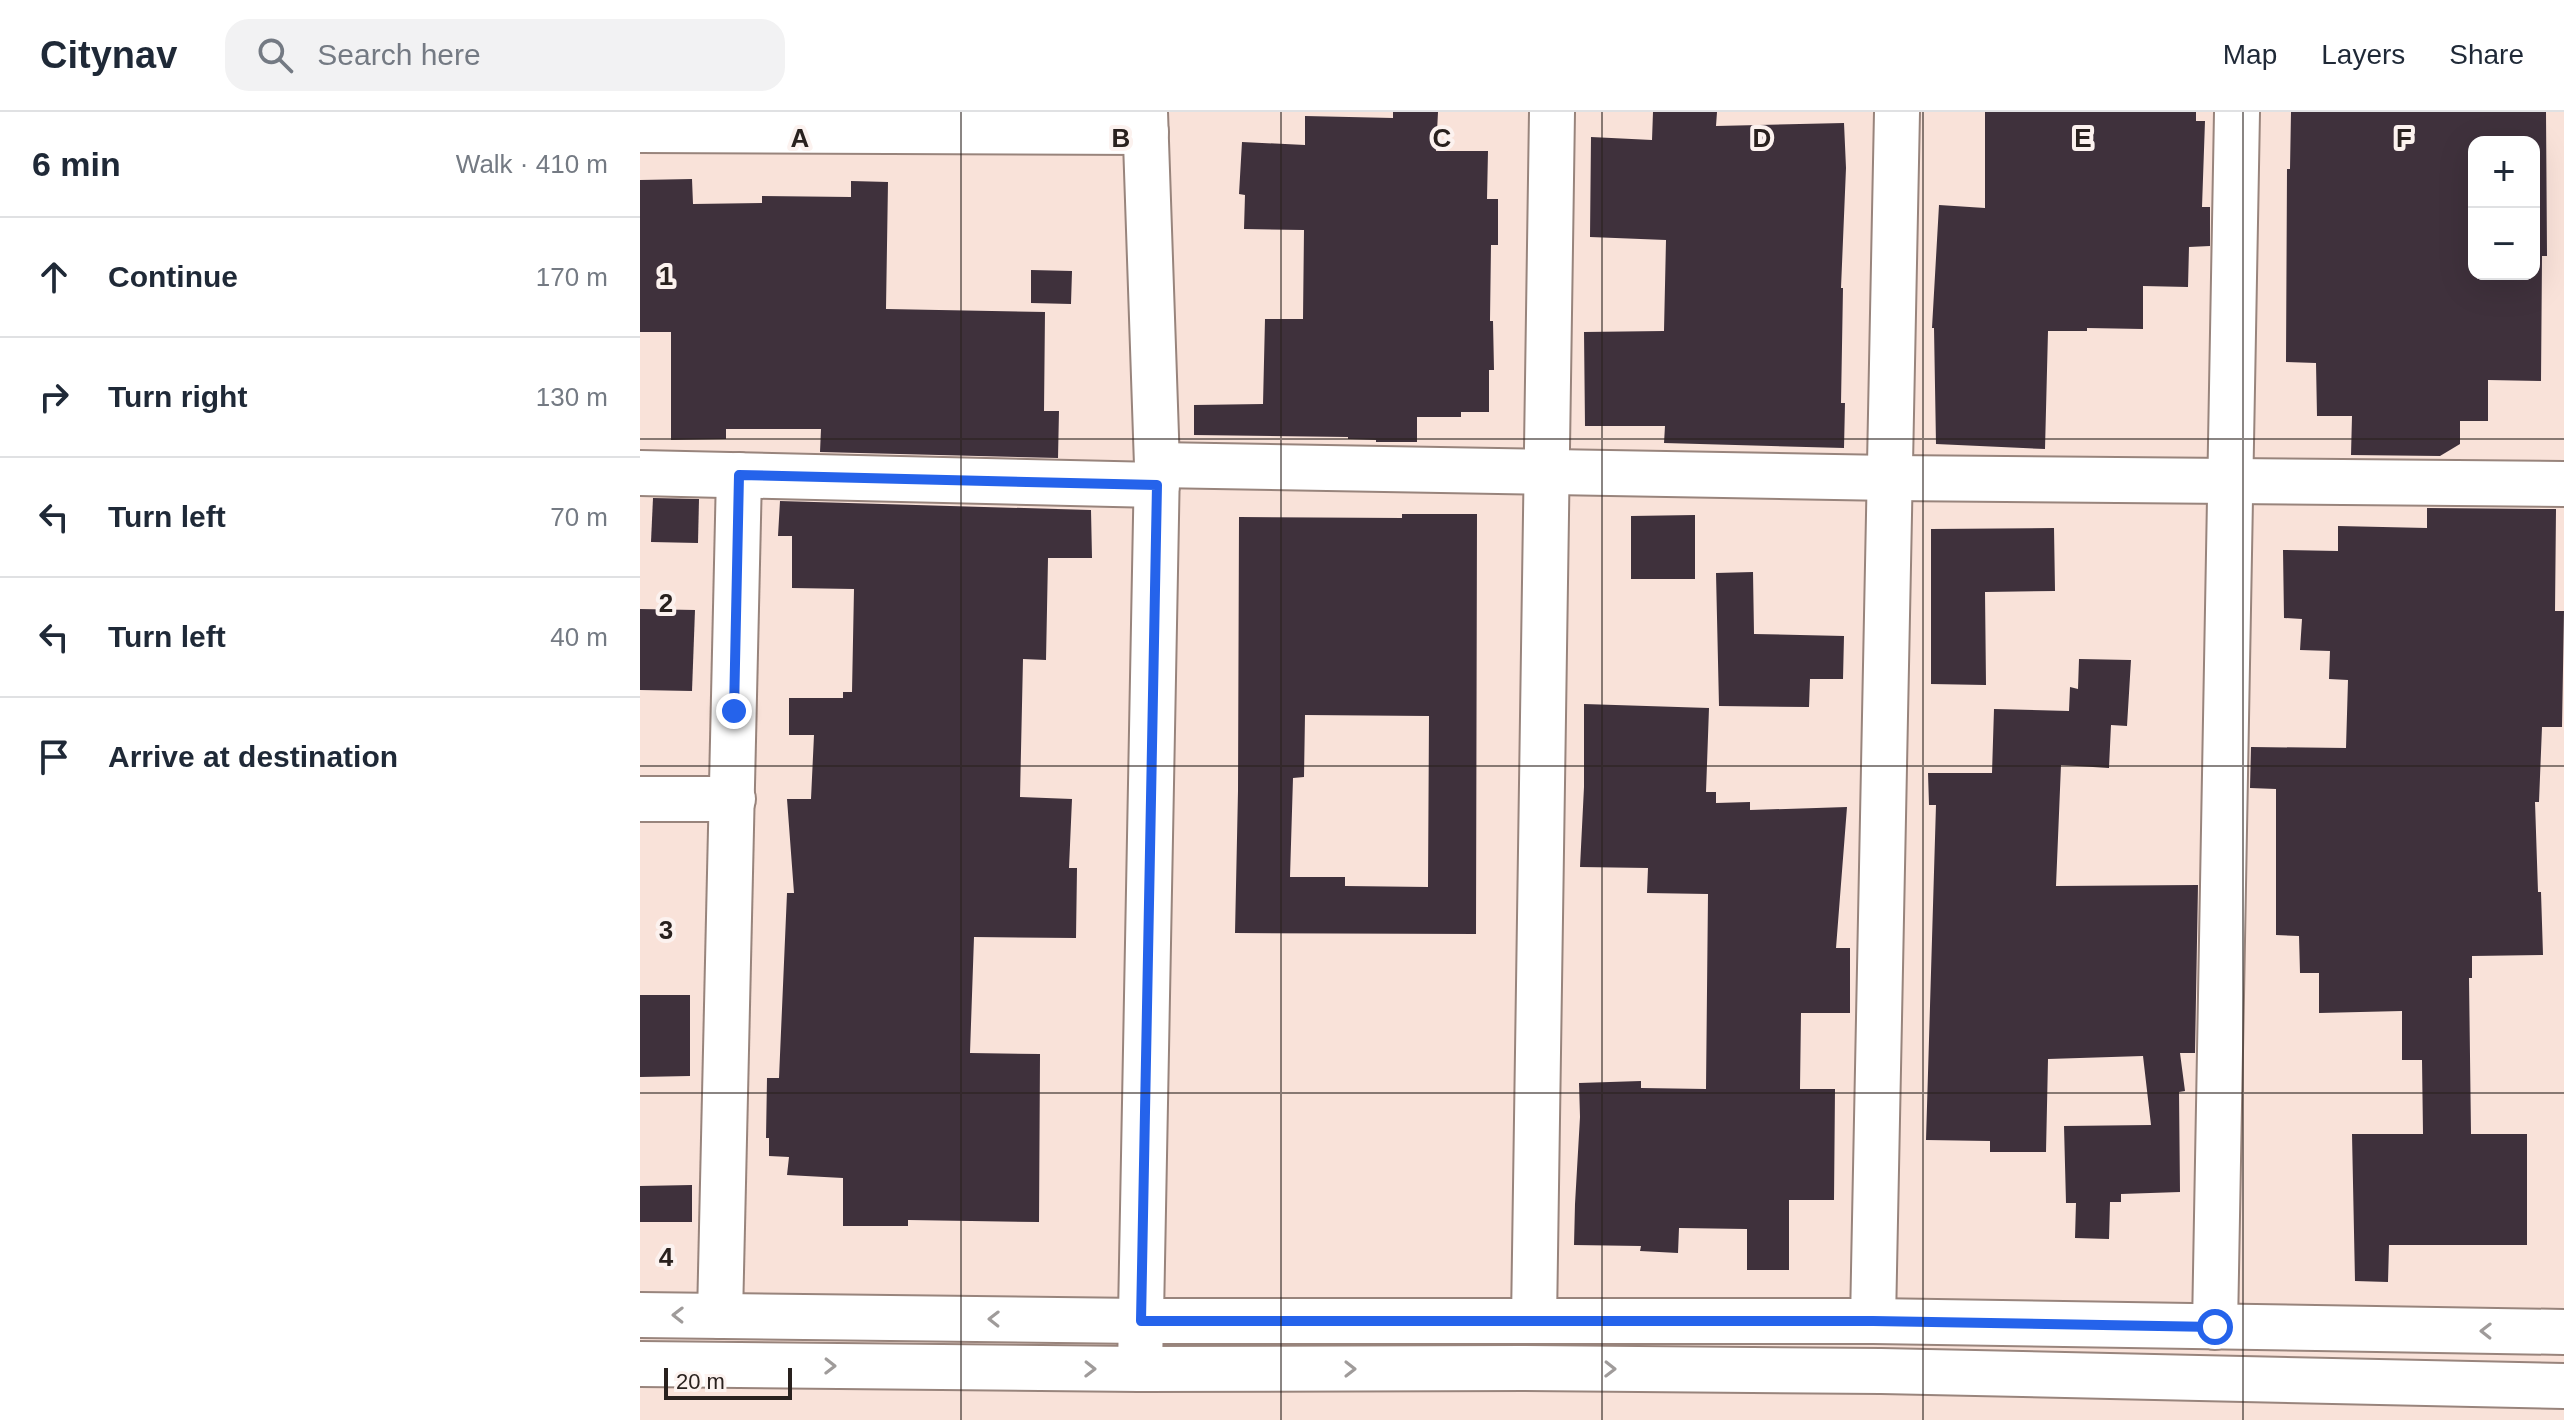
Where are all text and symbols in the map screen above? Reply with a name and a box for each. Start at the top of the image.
search box [225,19,785,91]
icon: search [253,33,297,77]
text: Citynav [40,34,177,76]
text: Search here [317,38,481,71]
text: Map [2223,39,2277,70]
text: Layers [2321,39,2405,70]
text: Share [2449,39,2524,70]
text: A [791,123,810,153]
text: B [1112,123,1130,153]
text: C [1433,123,1452,153]
text: D [1753,123,1771,153]
text: E [2074,123,2092,153]
text: F [2396,123,2412,153]
map controls [2468,136,2540,280]
button: + [2468,136,2540,208]
text: 6 min [32,145,121,183]
text: Walk · 410 m [456,149,608,179]
button: − [2468,208,2540,280]
icon: ahead [32,255,76,299]
text: Continue [108,260,238,293]
text: 1 [659,261,673,291]
text: 170 m [536,262,608,292]
icon: right [32,375,76,419]
text: Turn right [108,380,247,413]
text: 130 m [536,382,608,412]
icon: left [32,495,76,539]
text: Turn left [108,500,226,533]
text: 70 m [550,502,608,532]
text: 2 [659,588,673,618]
icon: left [32,615,76,659]
text: Turn left [108,620,226,653]
text: 40 m [550,622,608,652]
route end [716,693,752,729]
icon: arrive [32,735,76,779]
text: Arrive at destination [108,740,398,773]
text: 3 [659,915,673,945]
text: 4 [659,1242,674,1272]
one-way arrow [671,1306,684,1324]
route start [2197,1309,2233,1345]
one-way arrow [987,1310,1000,1328]
one-way arrow [2479,1322,2492,1339]
one-way arrow [824,1357,837,1375]
one-way arrow [1084,1360,1097,1378]
one-way arrow [1344,1360,1357,1378]
one-way arrow [1604,1360,1617,1378]
scale bar [664,1364,792,1400]
text: 20 m [676,1369,725,1394]

